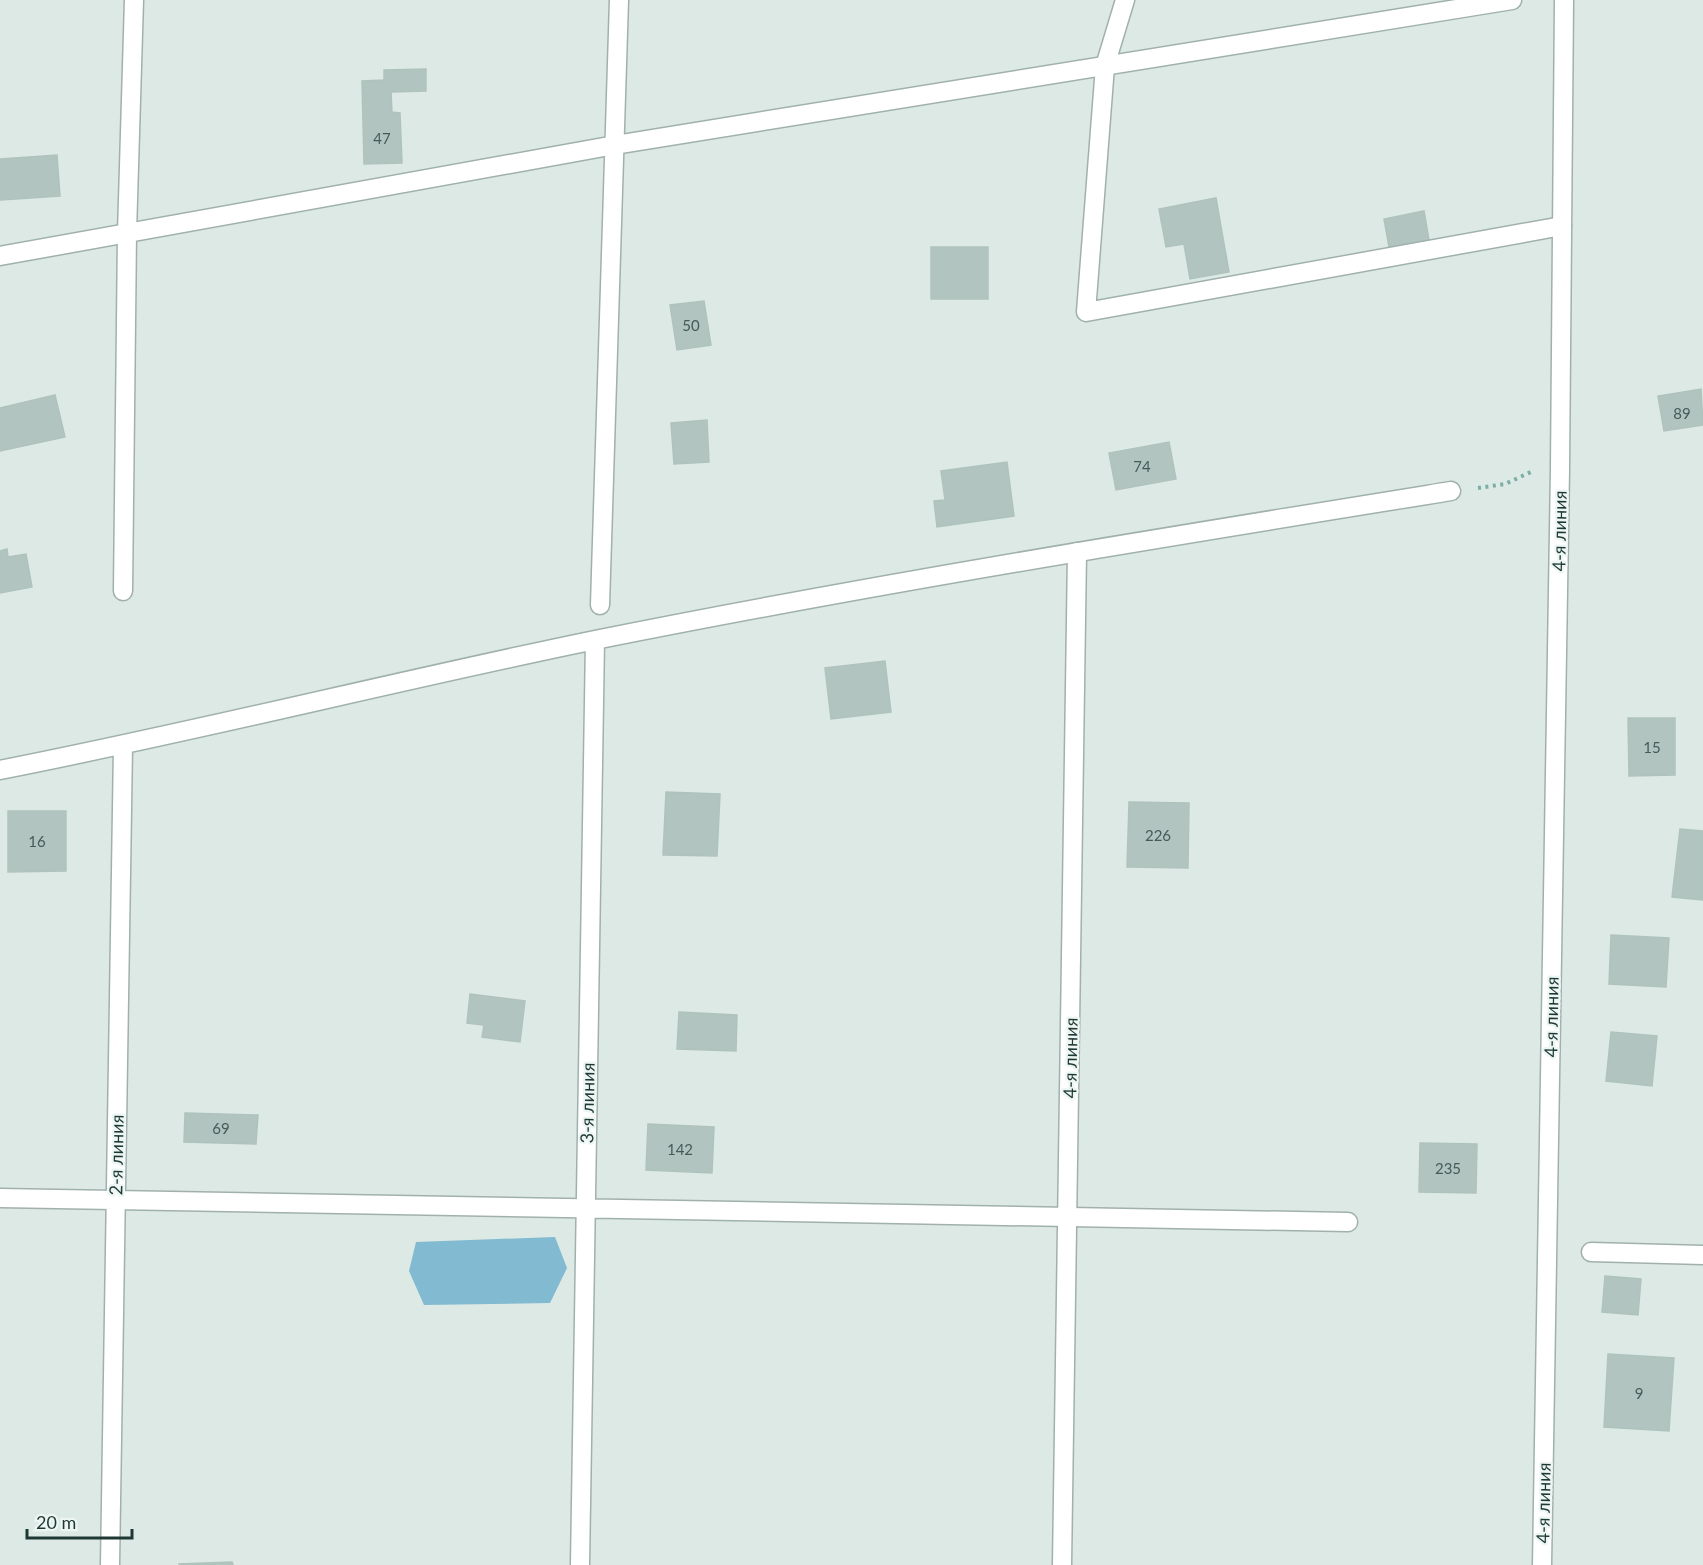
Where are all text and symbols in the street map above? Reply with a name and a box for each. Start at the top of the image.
house number: 47 [373,129,391,147]
house number: 50 [682,316,700,334]
house number: 89 [1673,404,1691,422]
house number: 74 [1133,457,1151,475]
street label: 4-я линия [1547,490,1571,572]
house number: 15 [1643,738,1661,756]
house number: 226 [1145,826,1171,844]
house number: 16 [28,832,46,850]
street label: 4-я линия [1539,976,1563,1058]
street label: 4-я линия [1058,1017,1082,1099]
street label: 3-я линия [575,1062,599,1144]
street label: 2-я линия [104,1114,128,1196]
house number: 69 [212,1119,230,1137]
house number: 142 [667,1140,693,1158]
house number: 235 [1435,1159,1461,1177]
house number: 9 [1635,1384,1643,1402]
street label: 4-я линия [1531,1462,1555,1544]
scale bar [27,1502,132,1540]
text: 20 m [36,1511,76,1533]

